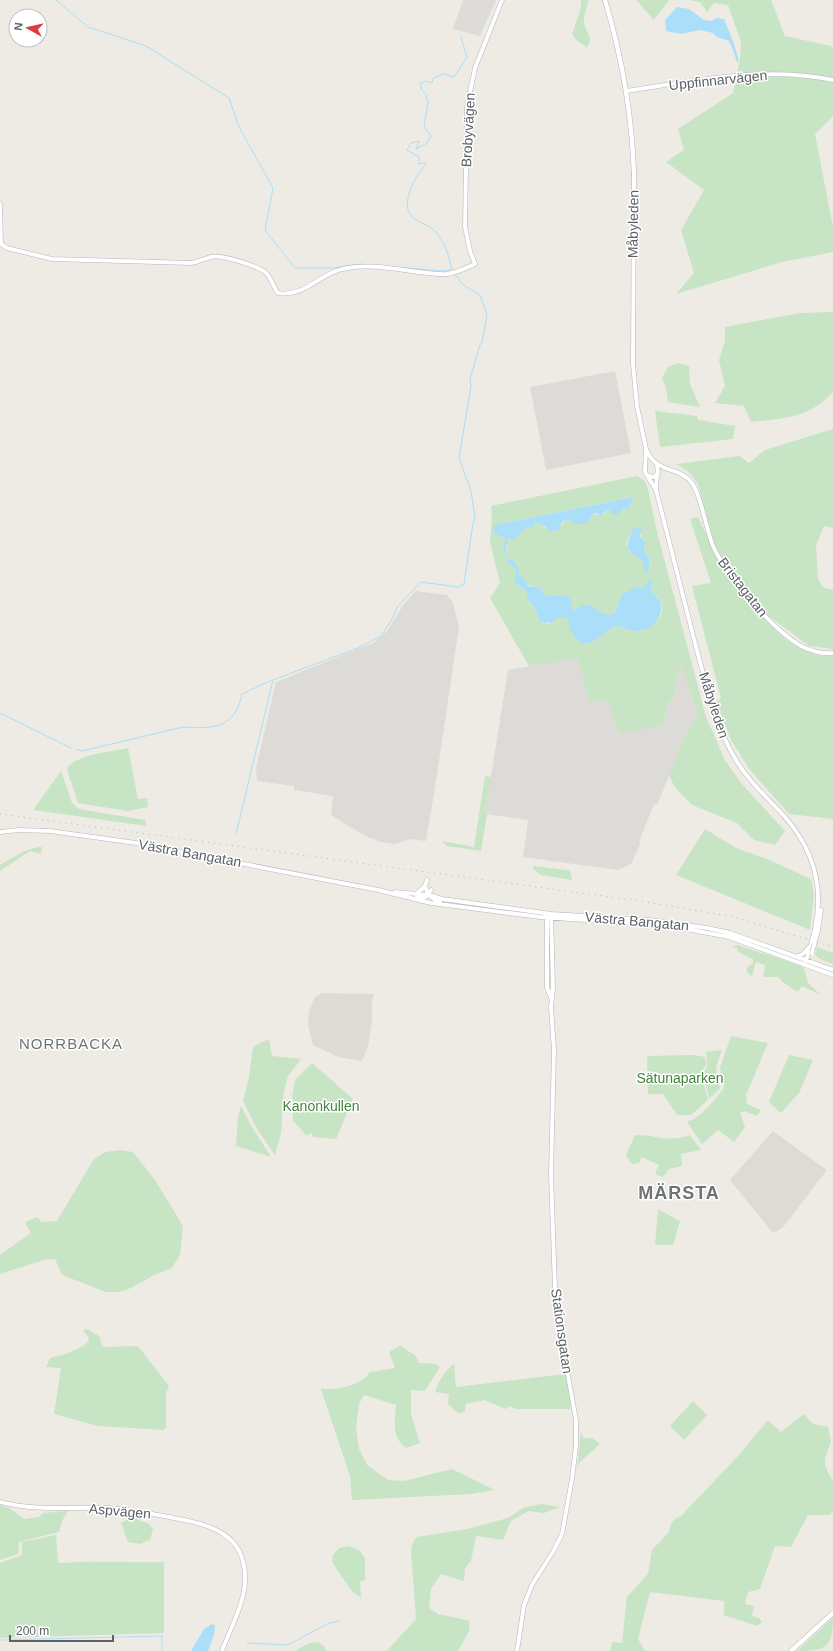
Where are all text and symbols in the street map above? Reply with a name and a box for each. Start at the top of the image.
north arrow [8,8,48,48]
text: N [12,22,25,31]
street label: Uppfinnarvägen [668,67,768,93]
street label: Brobyvägen [458,92,478,168]
street label: Måbyleden [624,190,642,258]
street label: Bristagatan [715,554,771,620]
street label: Måbyleden [696,670,732,740]
street label: Västra Bangatan [137,836,243,870]
street label: Västra Bangatan [584,908,690,934]
district label: NORRBACKA [19,1035,123,1052]
park label: Sätunaparken [636,1070,724,1086]
park label: Kanonkullen [282,1098,360,1114]
district label: MÄRSTA [638,1183,720,1203]
street label: Stationsgatan [548,1287,576,1375]
street label: Aspvägen [88,1500,152,1522]
scale bar [10,1617,113,1643]
text: 200 m [16,1624,49,1638]

